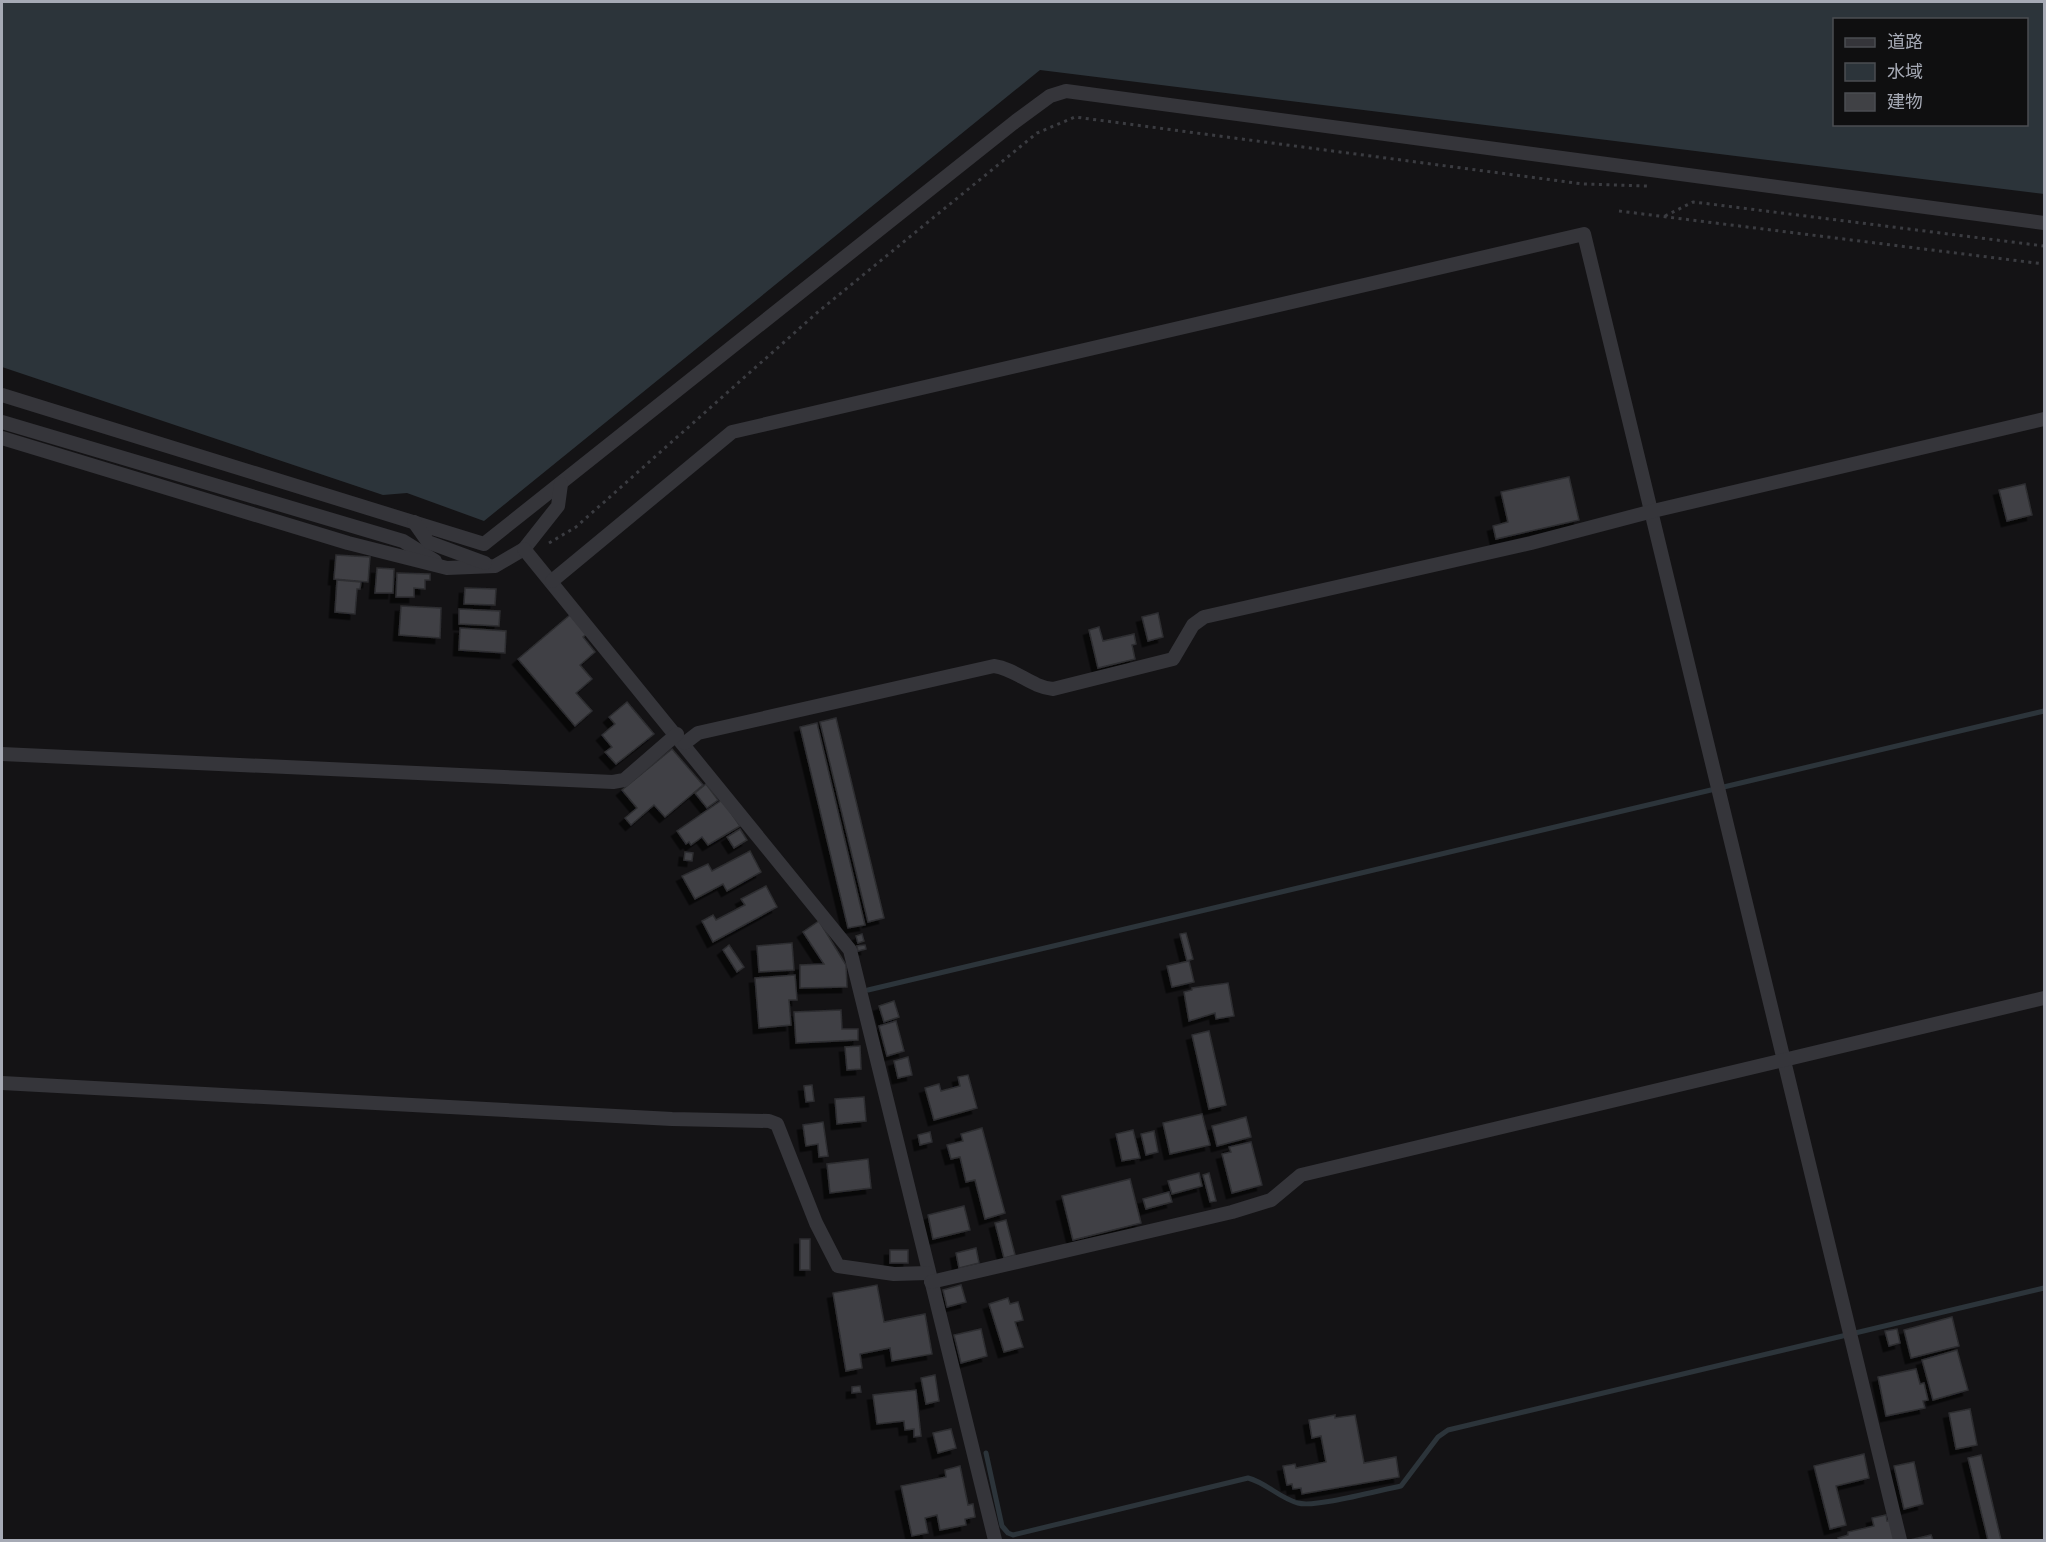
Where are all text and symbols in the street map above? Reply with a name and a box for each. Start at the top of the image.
legend [1833,18,2028,126]
text: 道路 [1887,31,1923,53]
text: 水域 [1887,61,1923,83]
text: 建物 [1887,91,1923,113]

